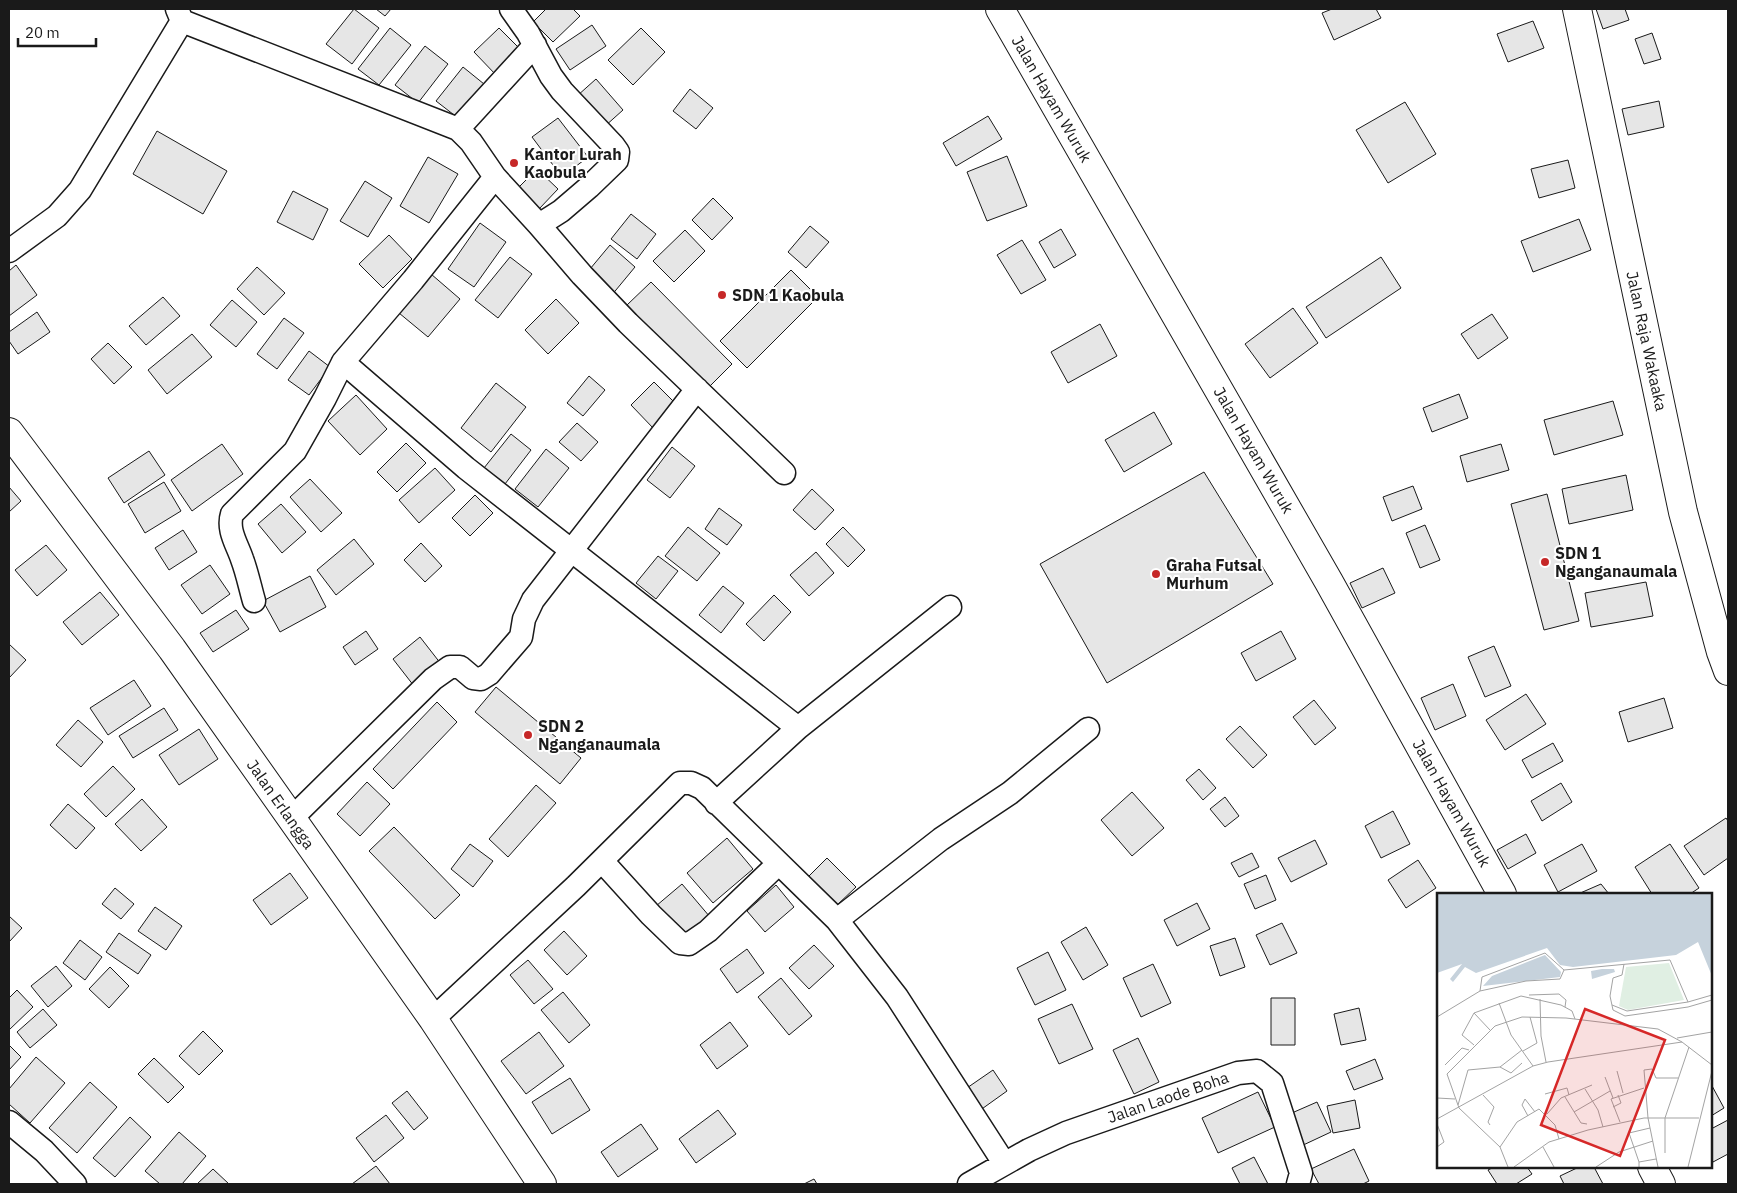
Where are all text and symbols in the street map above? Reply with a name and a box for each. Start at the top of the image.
scale bar [18,15,95,47]
text: 20 m [25,23,60,42]
street label: Jalan Hayam Wuruk [1008,32,1097,166]
place label: Kantor Lurah Kaobula [524,144,622,182]
marker: Kantor Lurah Kaobula [508,157,520,169]
street label: Jalan Raja Wakaaka [1622,269,1672,413]
place label: SDN 1 Kaobula [732,285,844,305]
marker: SDN 1 Kaobula [716,289,728,301]
street label: Jalan Hayam Wuruk [1210,383,1299,517]
place label: SDN 1 Nganganaumala [1555,543,1677,581]
place label: Graha Futsal Murhum [1166,555,1262,593]
marker: SDN 1 Nganganaumala [1539,556,1551,568]
marker: Graha Futsal Murhum [1150,568,1162,580]
place label: SDN 2 Nganganaumala [538,716,660,754]
marker: SDN 2 Nganganaumala [522,729,534,741]
street label: Jalan Hayam Wuruk [1409,736,1496,871]
street label: Jalan Erlangga [243,755,320,853]
inset map [1437,893,1712,1168]
street label: Jalan Laode Boha [1105,1067,1232,1127]

